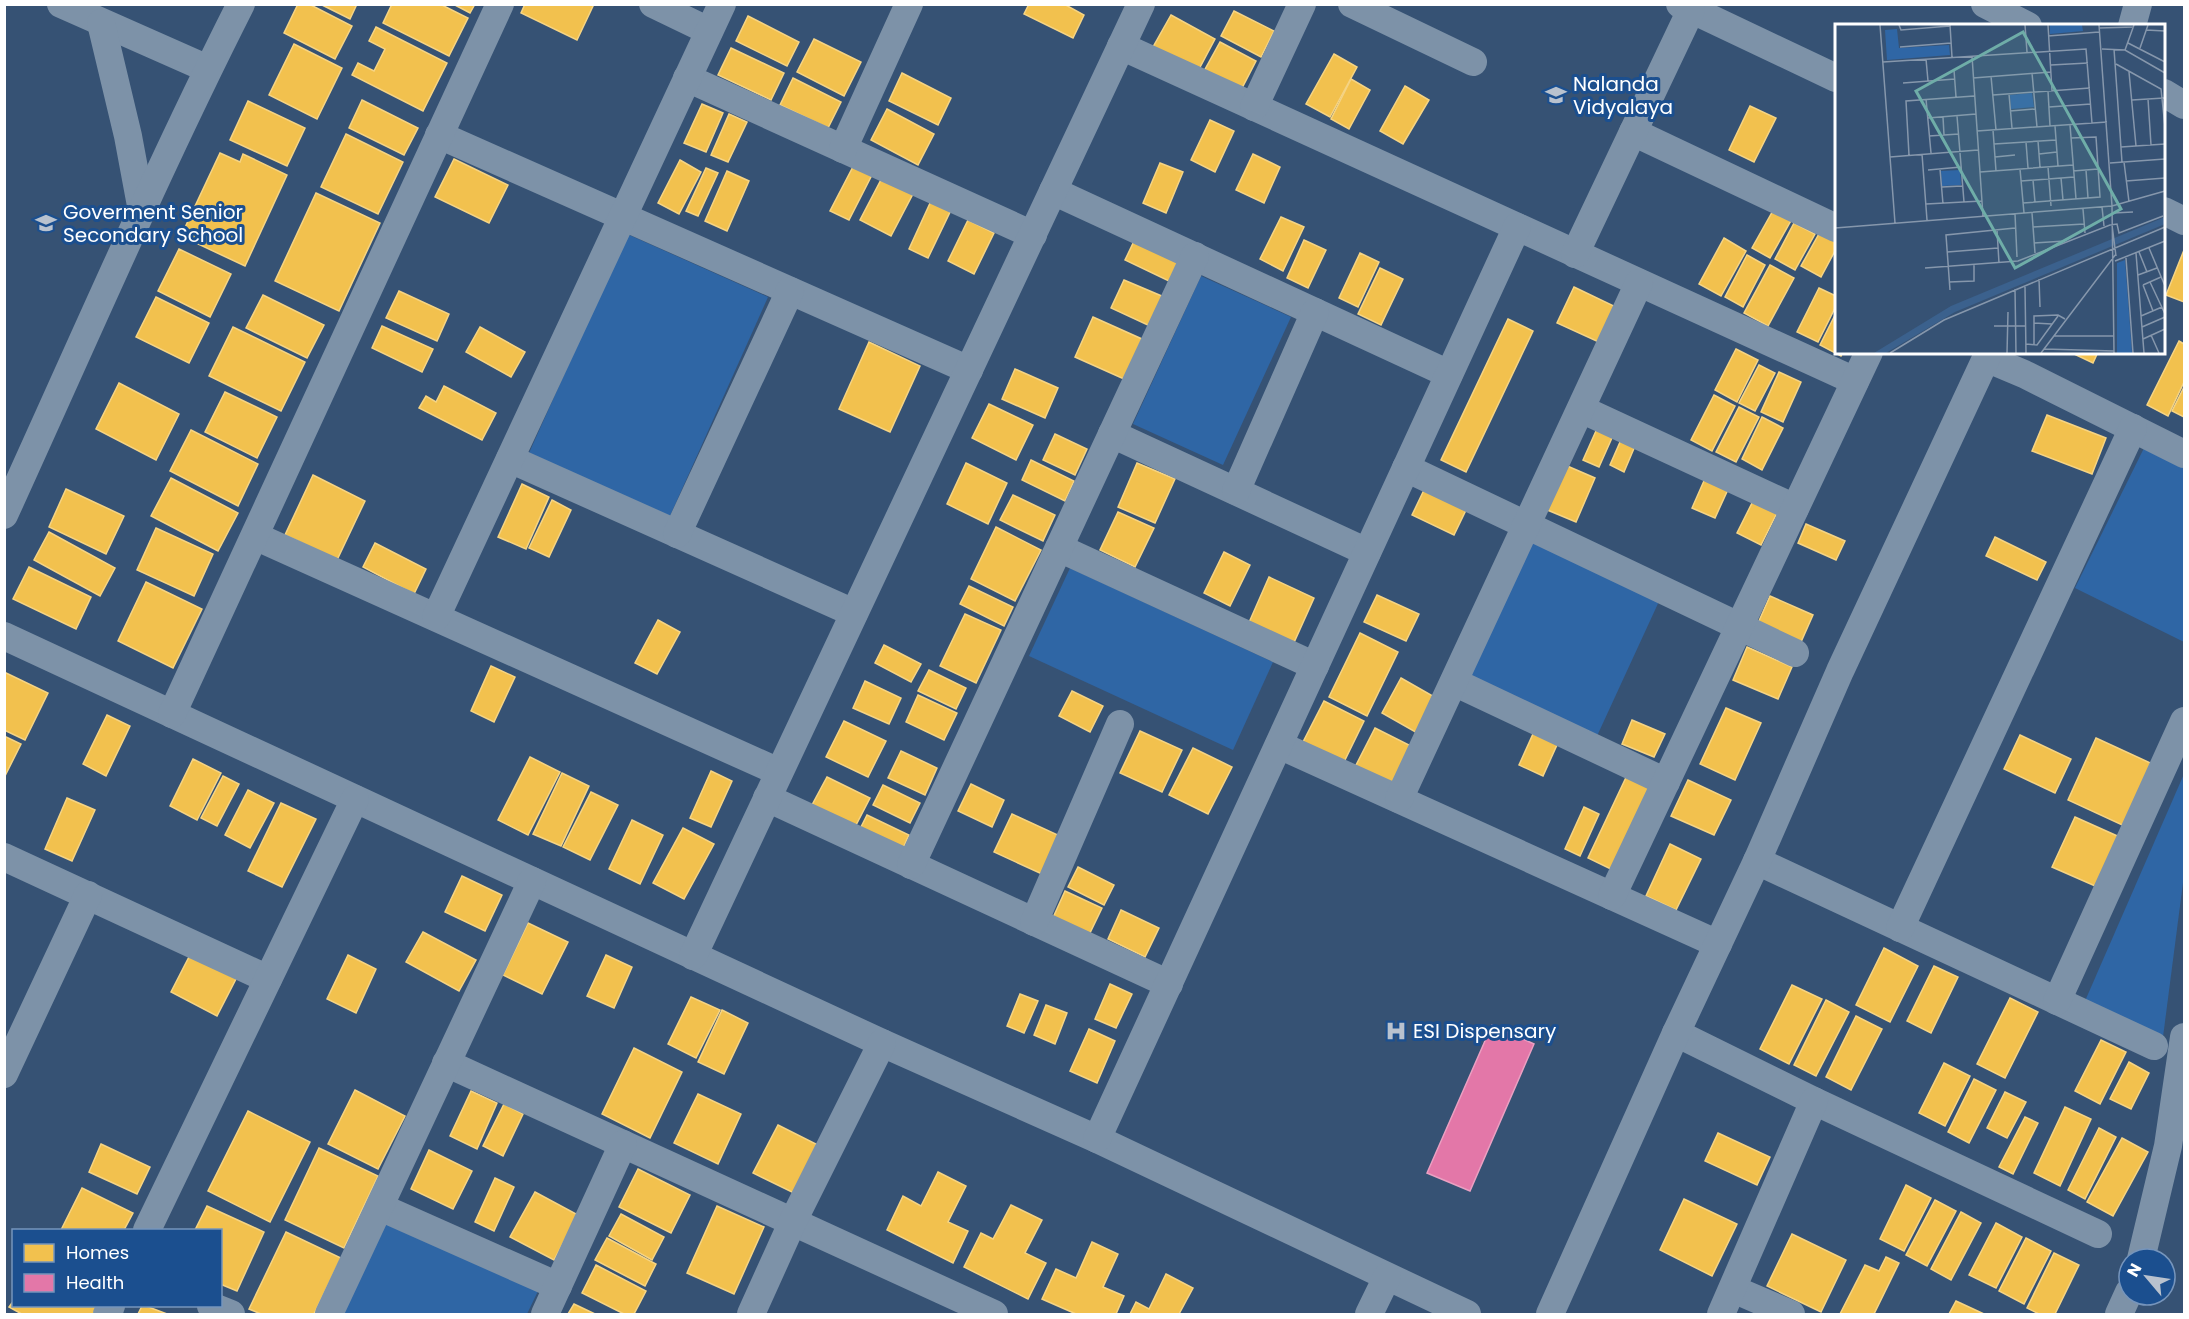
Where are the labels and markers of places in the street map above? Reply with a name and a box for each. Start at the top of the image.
place label: Nalanda Vidyalaya [1573,70,1673,121]
school or university icon: Nalanda Vidyalaya [1544,83,1568,107]
place label: Goverment Senior Secondary School [63,198,243,249]
school or university icon: Goverment Senior Secondary School [34,211,58,235]
place label: ESI Dispensary [1413,1017,1556,1045]
hospital icon: ESI Dispensary [1384,1019,1408,1043]

